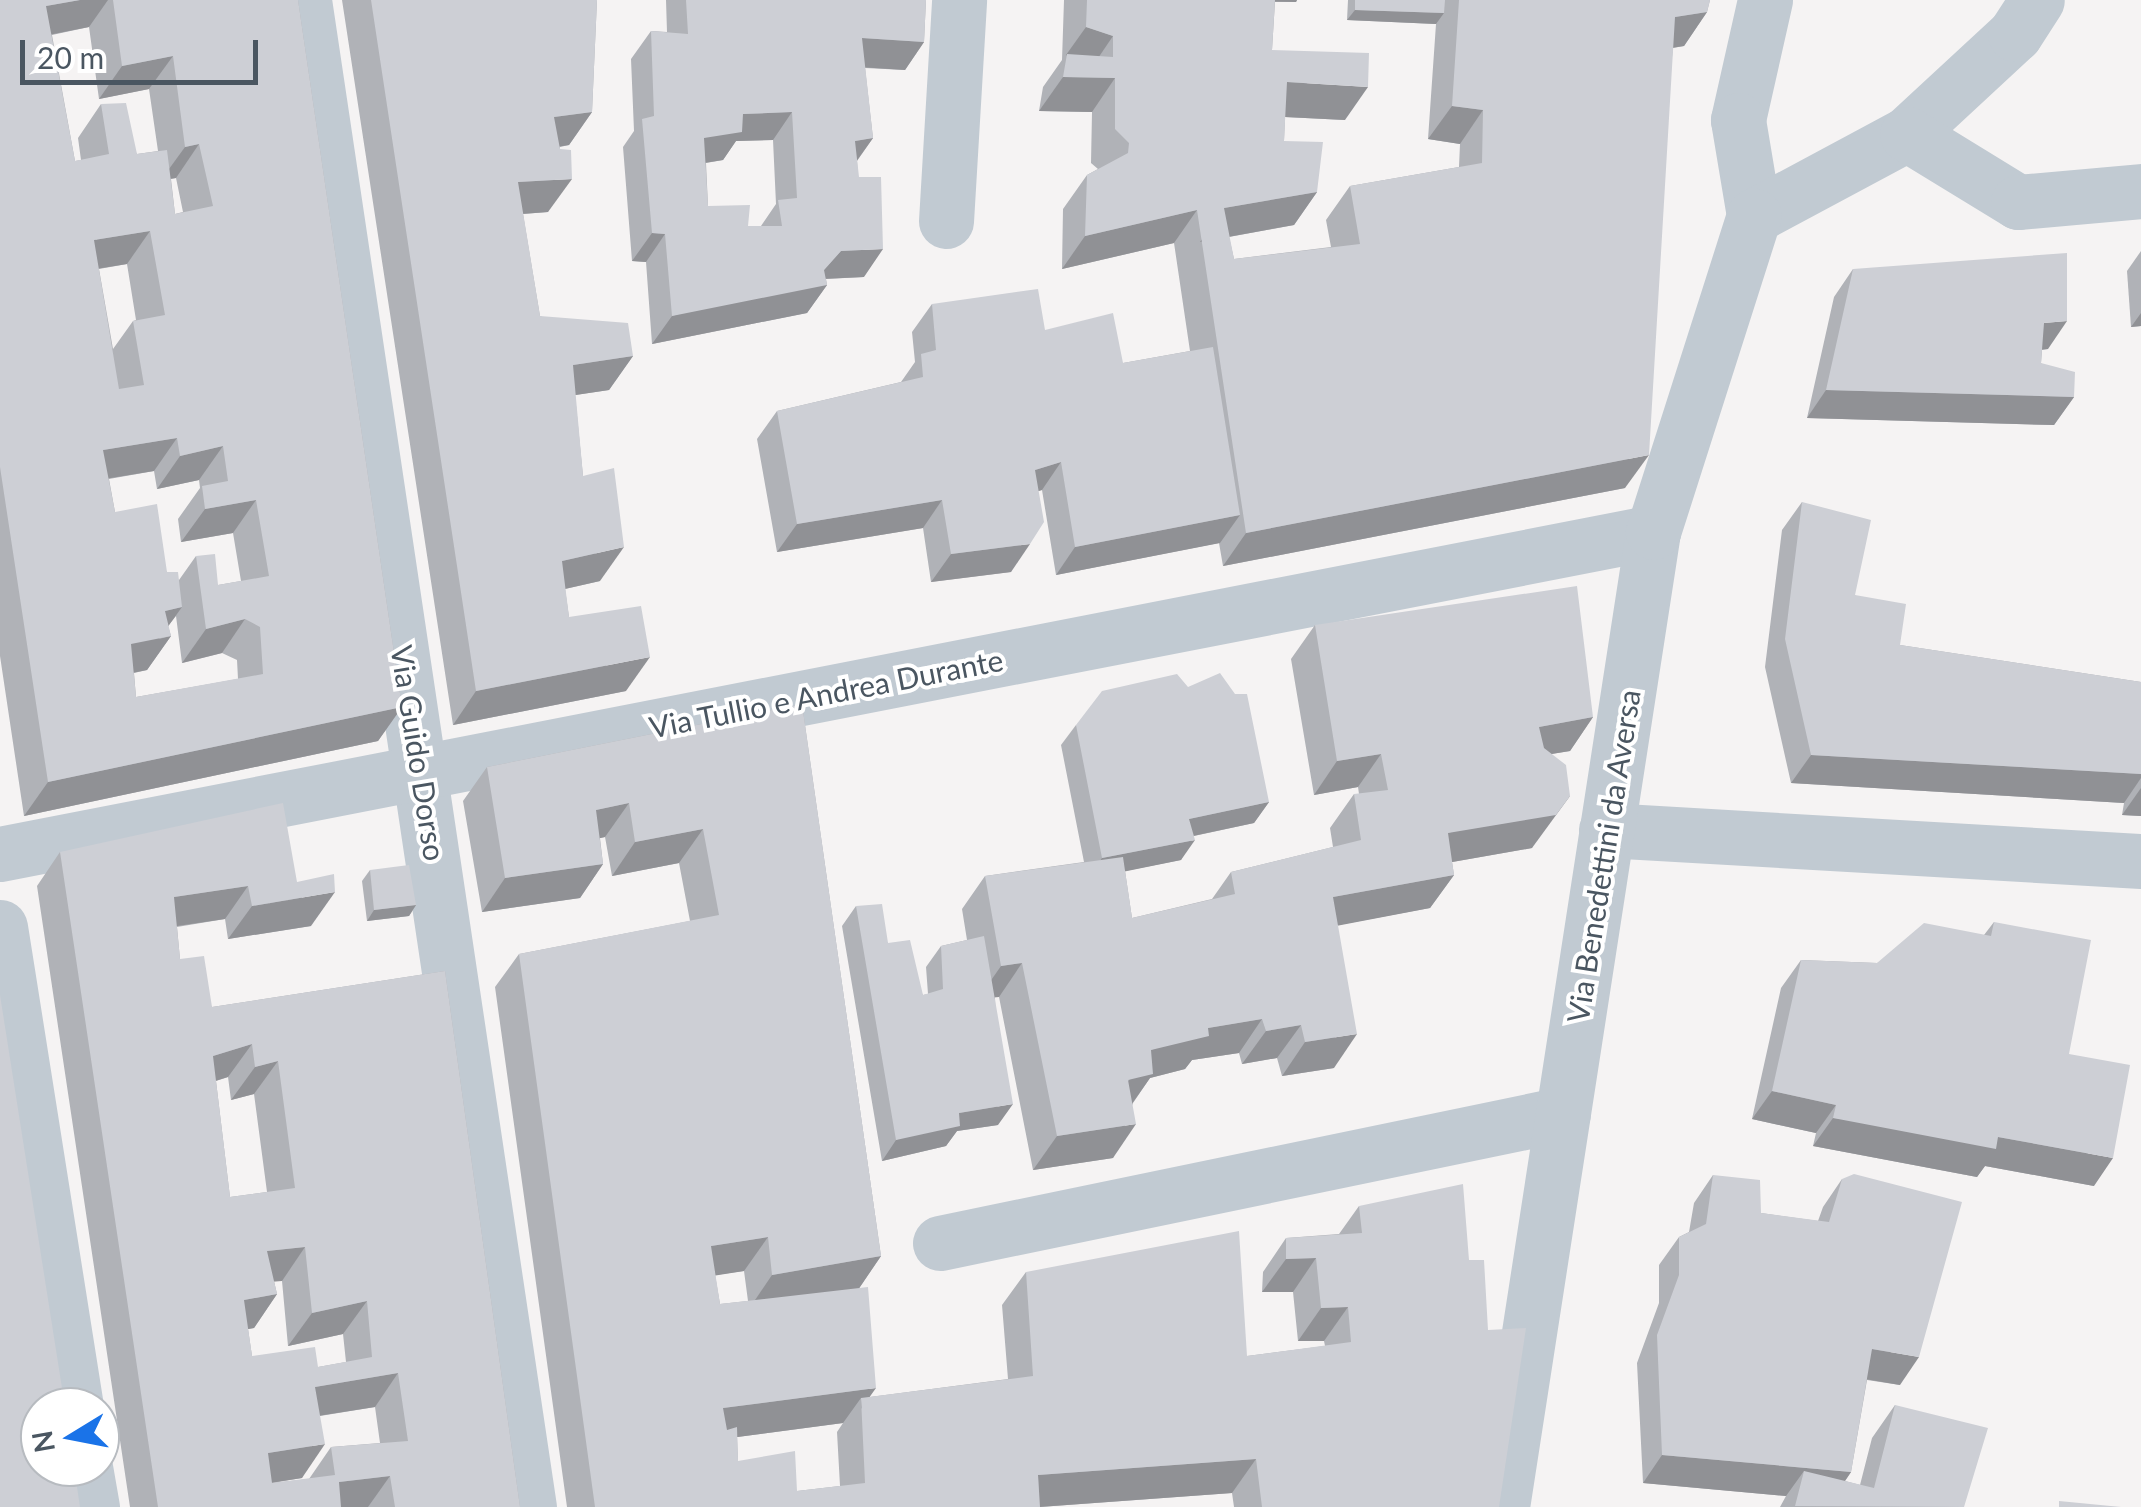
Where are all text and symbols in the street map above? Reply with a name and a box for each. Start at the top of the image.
scale bar [25,20,262,82]
text: 20 m [37,39,104,75]
street label: Via Tullio e Andrea Durante [645,641,1007,745]
street label: Via Guido Dorso [384,643,454,863]
street label: Via Benedettini da Aversa [1559,686,1647,1026]
north arrow [20,1387,120,1487]
text: N [24,1428,61,1455]

